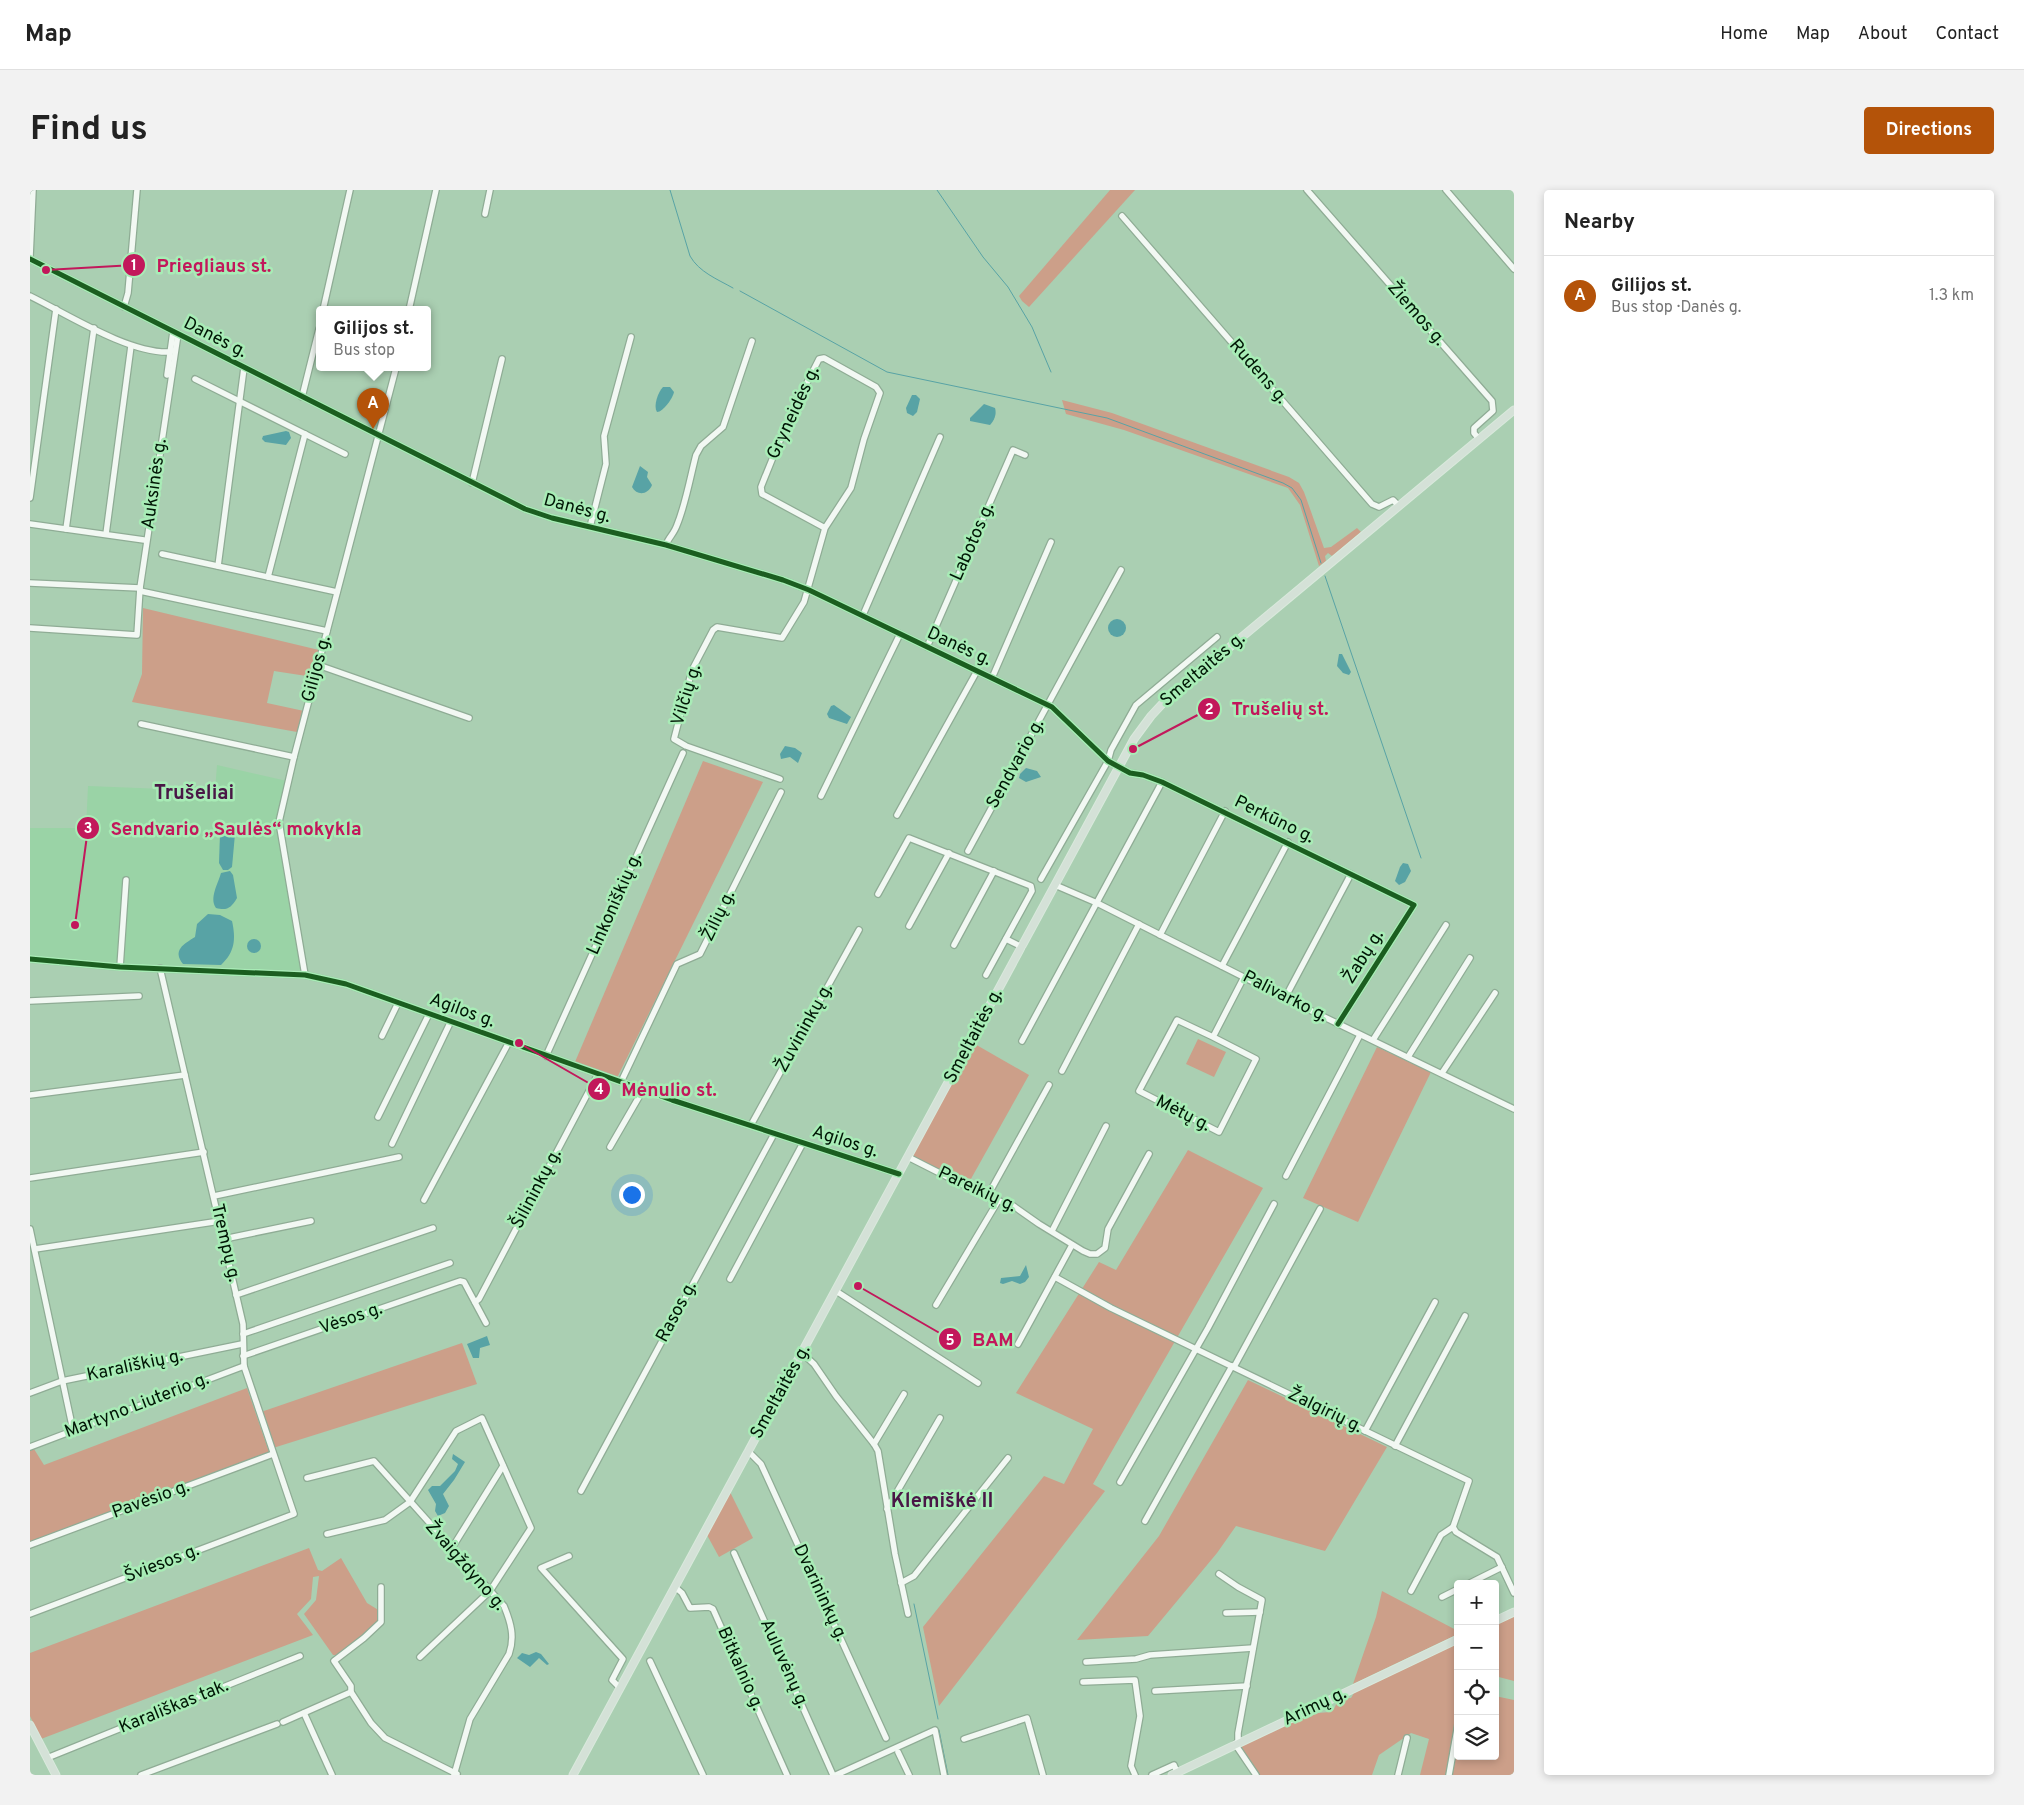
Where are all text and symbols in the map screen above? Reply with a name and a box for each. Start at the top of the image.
text: Map [25,20,72,50]
text: Home [1720,23,1768,46]
text: Map [1796,23,1830,46]
text: About [1858,23,1907,46]
text: Contact [1935,23,1999,46]
button: Directions [1864,107,1994,154]
text: Find us [30,108,148,152]
text: Nearby [1564,209,1635,236]
callout: Priegliaus st. [121,248,281,282]
text: Priegliaus st. [157,255,271,279]
text: 1 [131,257,137,276]
text: Gilijos st. [1611,274,1692,298]
street label: Žiemos g. [1382,276,1452,351]
text: A [1574,286,1586,306]
text: 1.3 km [1929,286,1974,306]
text: Bus stop · Danės g. [1611,298,1741,318]
popup [316,306,431,371]
street label: Danės g. [179,312,251,364]
text: Gilijos st. [333,317,414,341]
street label: Rudens g. [1224,335,1292,409]
text: Bus stop [333,341,395,361]
street label: Gryneidės g. [762,363,826,463]
pin: A [357,388,389,429]
street label: Auksinės g. [137,437,173,531]
street label: Danės g. [541,489,613,529]
street label: Labotos g. [946,499,1000,585]
street label: Danės g. [923,622,995,672]
street label: Smeltaitės g. [1156,628,1250,712]
street label: Gilijos g. [297,633,337,705]
street label: Vilčių g. [667,661,707,729]
callout: Trušelių st. [1196,692,1338,726]
text: Trušelių st. [1231,698,1329,722]
text: 2 [1204,701,1214,720]
street label: Sendvario g. [982,715,1050,813]
district label: Trušeliai [154,781,234,807]
street label: Perkūno g. [1230,791,1318,849]
callout: Sendvario „Saulės“ mokykla [76,811,372,845]
text: Sendvario „Saulės“ mokykla [110,818,362,842]
text: 3 [84,820,93,839]
street label: Linkoniškių g. [582,849,648,959]
street label: Žilių g. [695,886,741,945]
street label: Žabų g. [1337,924,1390,988]
street label: Palivarko g. [1239,966,1331,1028]
street label: Žuvininkų g. [769,978,839,1077]
street label: Smeltaitės g. [939,985,1009,1087]
street label: Agilos g. [426,989,498,1033]
callout: Mėnulio st. [586,1072,727,1106]
text: Mėnulio st. [621,1079,717,1103]
text: 4 [594,1081,604,1100]
street label: Mėtų g. [1152,1090,1214,1138]
street label: Agilos g. [809,1121,881,1163]
street label: Šilininkų g. [505,1144,568,1233]
street label: Pareikių g. [934,1162,1020,1218]
your location [619,1182,645,1208]
street label: Trempų g. [205,1202,245,1284]
street label: Rasos g. [651,1277,703,1347]
street label: Vėsos g. [316,1298,386,1340]
callout: BAM [938,1322,1024,1356]
text: BAM [972,1329,1014,1353]
text: 5 [945,1332,955,1351]
street label: Smeltaitės g. [746,1341,816,1443]
street label: Karališkių g. [85,1345,185,1387]
street label: Martyno Liuterio g. [61,1368,213,1444]
street label: Žalgirių g. [1284,1381,1367,1439]
street label: Pavėsio g. [109,1475,193,1525]
district label: Klemiškė II [891,1489,993,1515]
street label: Žvaigždyno g. [420,1515,512,1616]
street label: Šviesos g. [120,1537,203,1589]
street label: Dvarininkų g. [787,1541,853,1645]
map controls [1454,1580,1499,1760]
button: + [1454,1580,1499,1625]
street label: Auluvėnų g. [754,1616,814,1712]
street label: Bitkalnio g. [711,1624,769,1714]
button: − [1454,1625,1499,1670]
button: locate [1454,1670,1499,1715]
street label: Karališkas tak. [116,1675,232,1739]
street label: Arimų g. [1280,1682,1350,1732]
button: layers [1454,1715,1499,1760]

